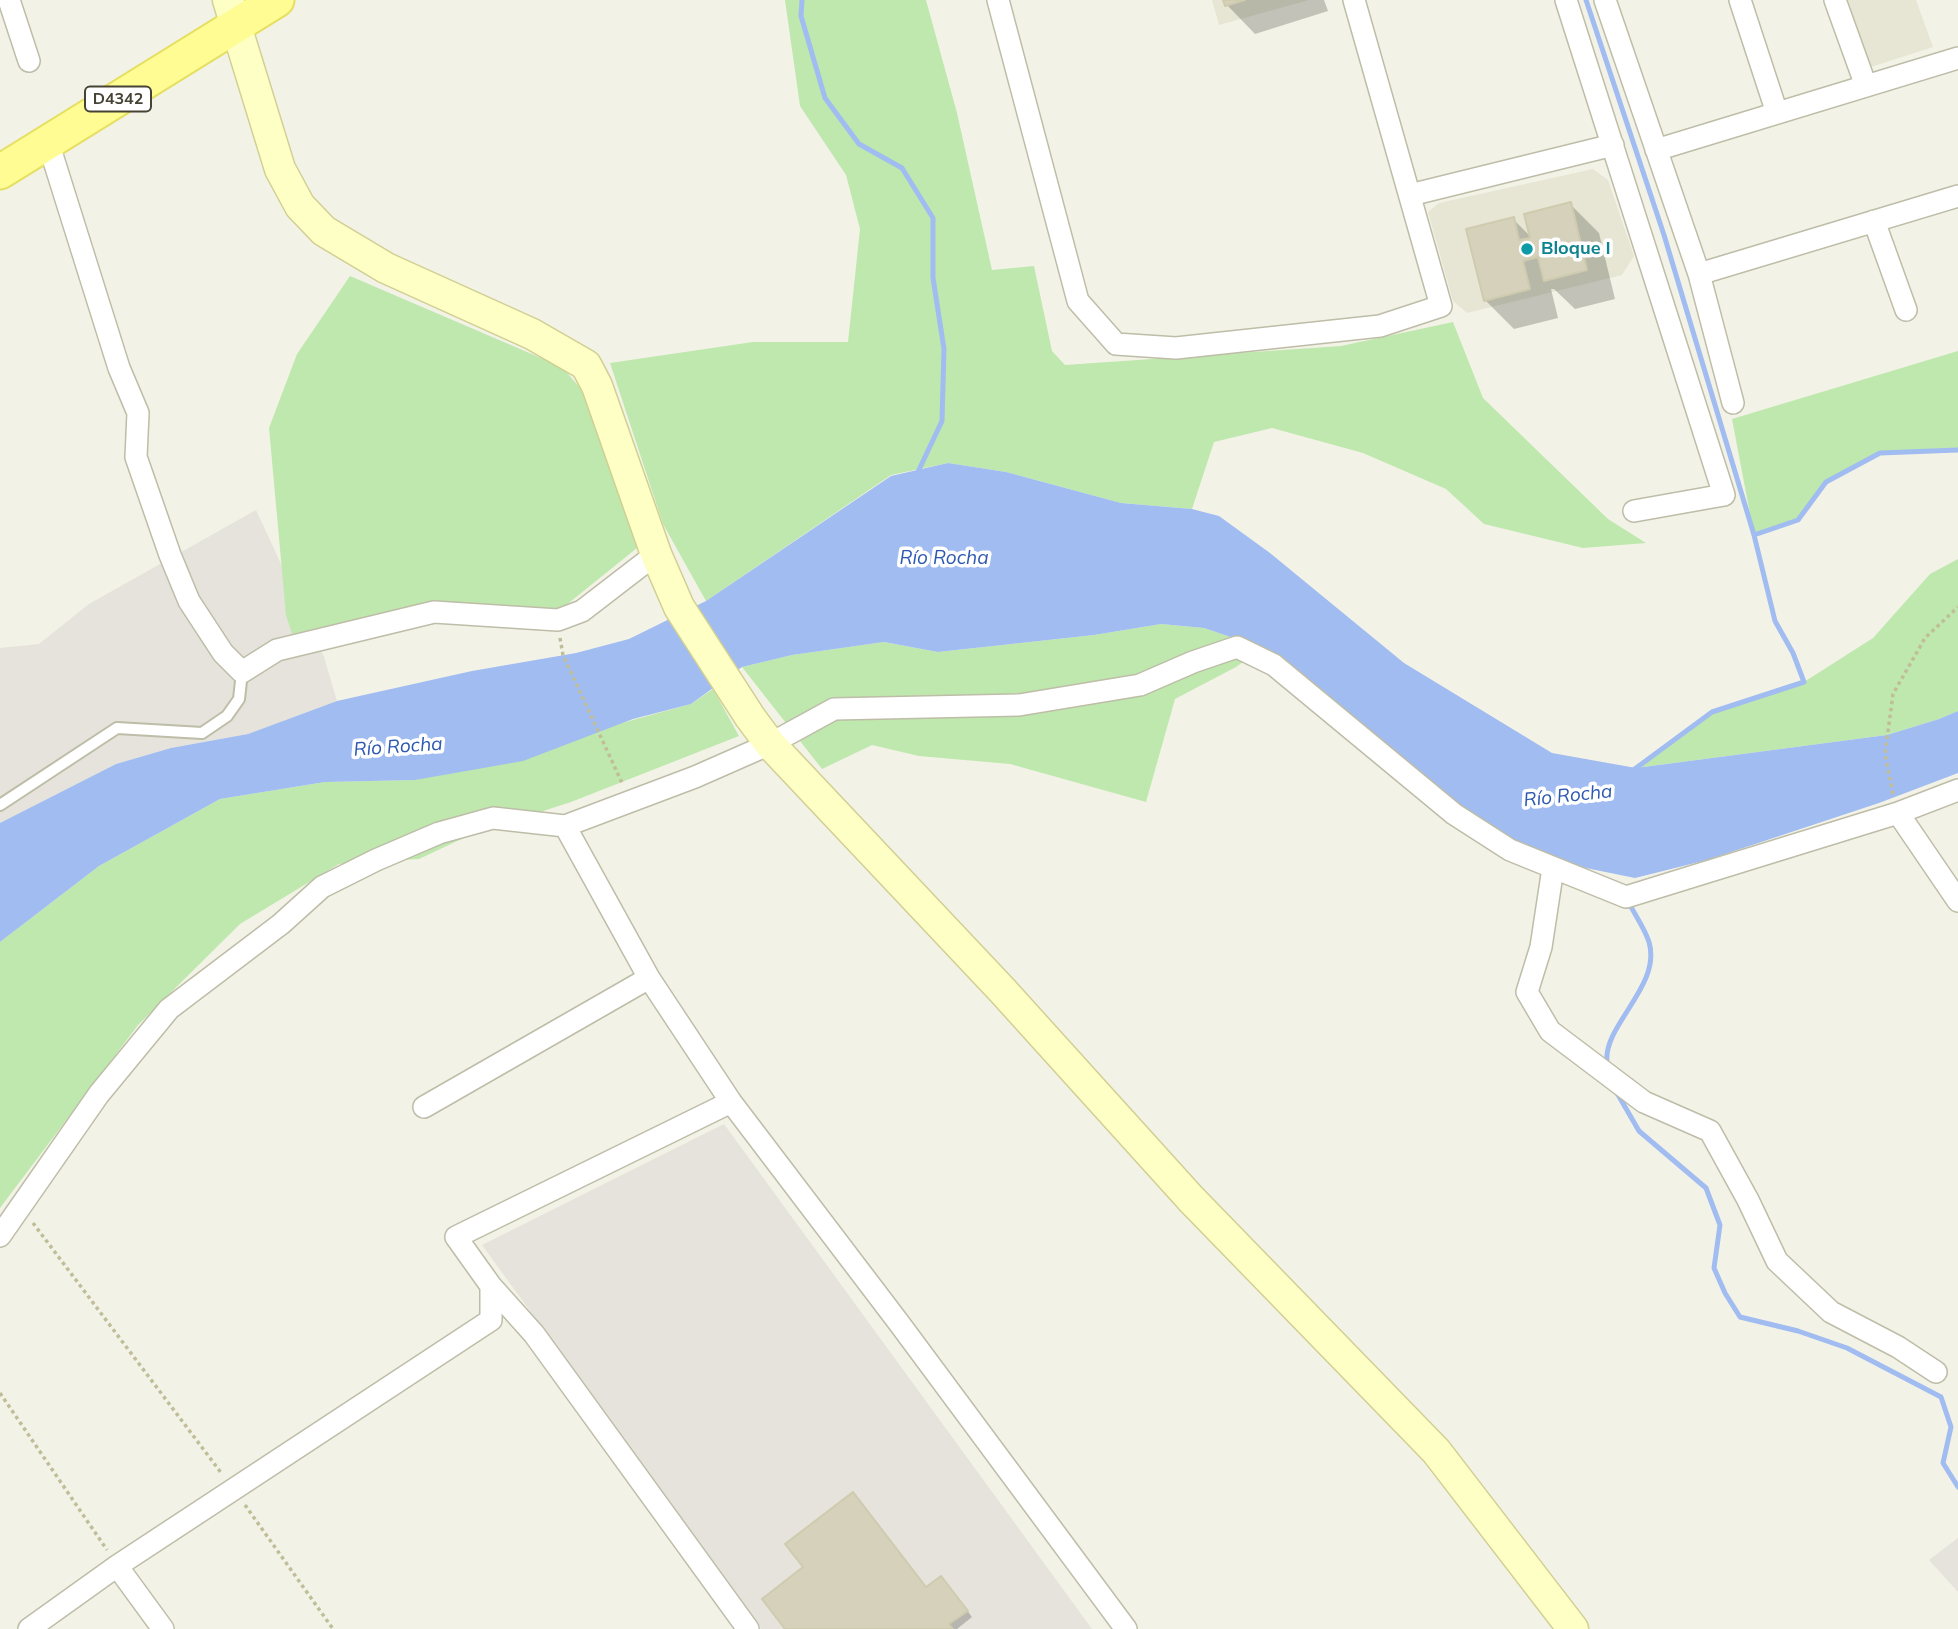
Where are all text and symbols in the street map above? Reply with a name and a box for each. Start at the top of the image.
road number: D4342 [85,86,151,111]
place label: Bloque I [1541,238,1611,260]
marker: Bloque I [1519,241,1535,257]
water label: Río Rocha [899,547,989,569]
water label: Río Rocha [353,733,443,761]
water label: Río Rocha [1522,780,1614,812]

